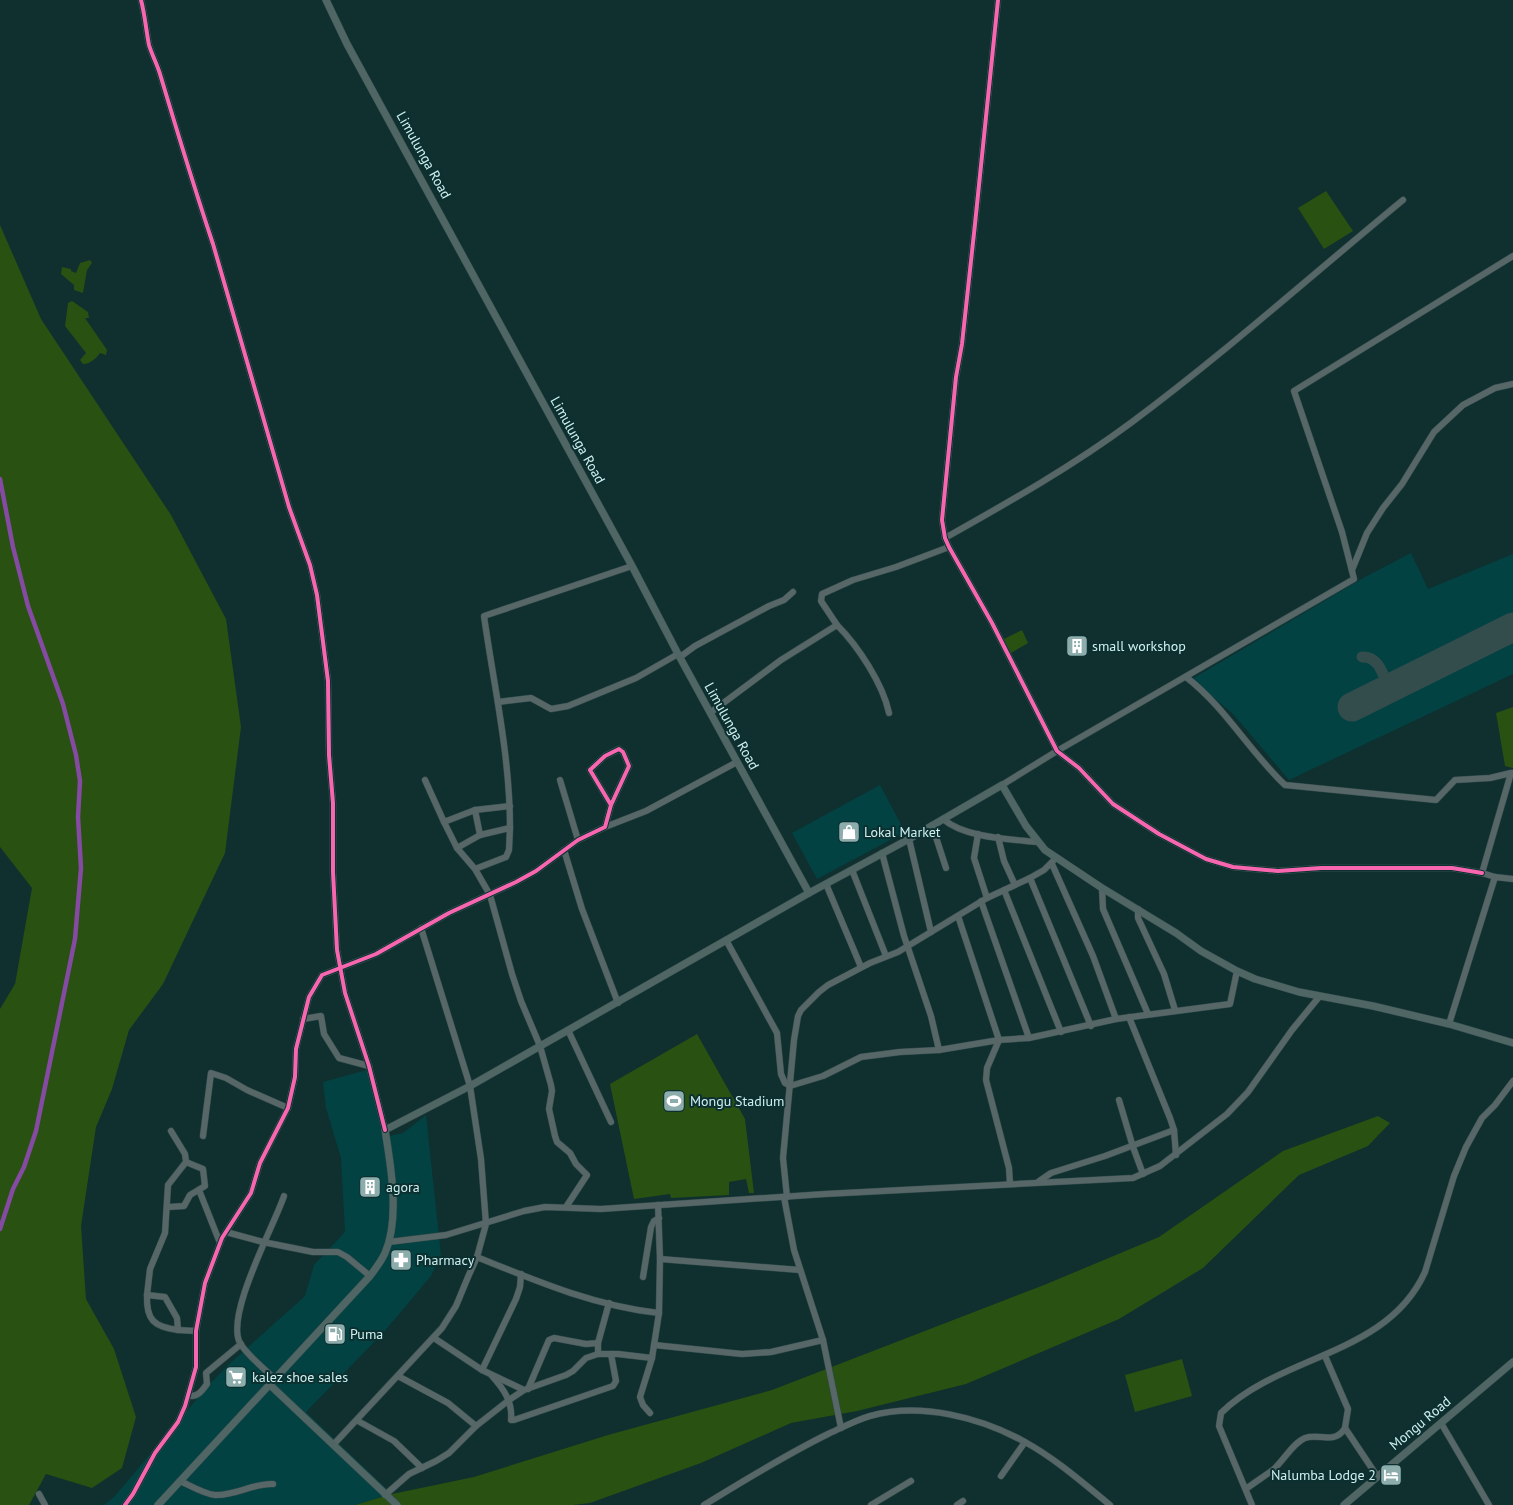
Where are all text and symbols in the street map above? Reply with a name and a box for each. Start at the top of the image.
street label: Limulunga Road [393,108,455,202]
street label: Limulunga Road [547,393,609,487]
building icon: small workshop [1064,633,1090,659]
place label: small workshop [1092,637,1186,655]
street label: Limulunga Road [701,679,763,773]
shop icon: Lokal Market [836,819,862,845]
place label: Lokal Market [864,823,941,841]
sports icon: Mongu Stadium [661,1088,687,1114]
place label: Mongu Stadium [690,1092,784,1110]
building icon: agora [357,1174,383,1200]
place label: agora [386,1178,420,1196]
pharmacy icon: Pharmacy [388,1247,414,1273]
place label: Pharmacy [416,1251,475,1269]
fuel station icon: Puma [322,1321,348,1347]
place label: Puma [350,1325,383,1343]
supermarket icon: kalez shoe sales [223,1364,249,1390]
place label: kalez shoe sales [252,1368,348,1386]
street label: Mongu Road [1386,1392,1454,1454]
hotel icon: Nalumba Lodge 2 [1378,1462,1404,1488]
place label: Nalumba Lodge 2 [1271,1466,1376,1484]

